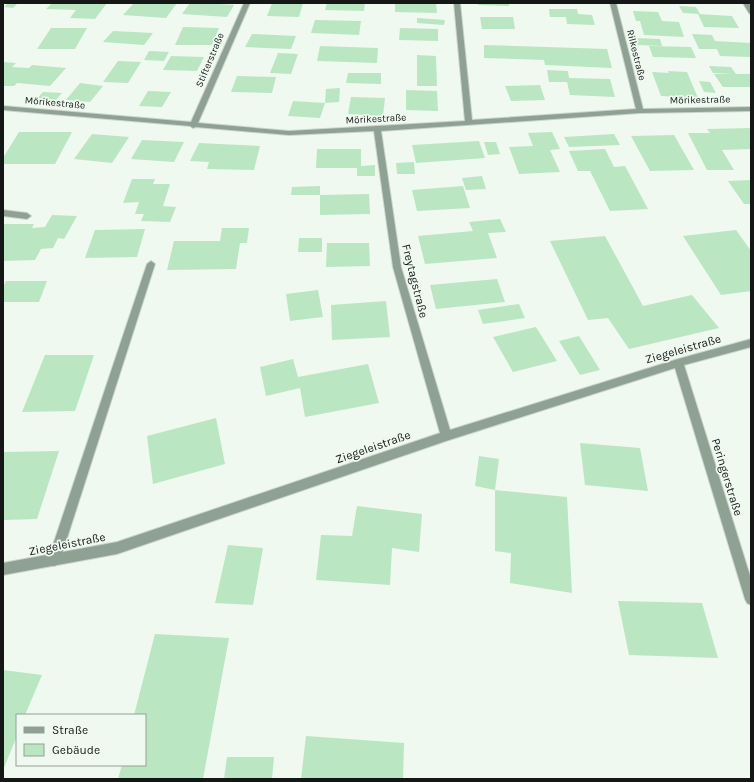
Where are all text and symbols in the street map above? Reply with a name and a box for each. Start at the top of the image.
street label: Rilkestraße [624,28,648,82]
street label: Stifterstraße [193,31,227,89]
street label: Mörikestraße [670,93,730,107]
street label: Mörikestraße [24,94,86,112]
street label: Mörikestraße [345,111,407,127]
street label: Freytagstraße [399,243,431,319]
street label: Ziegeleistraße [643,331,723,367]
street label: Ziegeleistraße [334,428,412,466]
street label: Peringerstraße [709,436,745,518]
street label: Ziegeleistraße [27,530,107,558]
legend [16,714,146,766]
text: Straße [52,723,88,737]
text: Gebäude [52,743,100,757]

